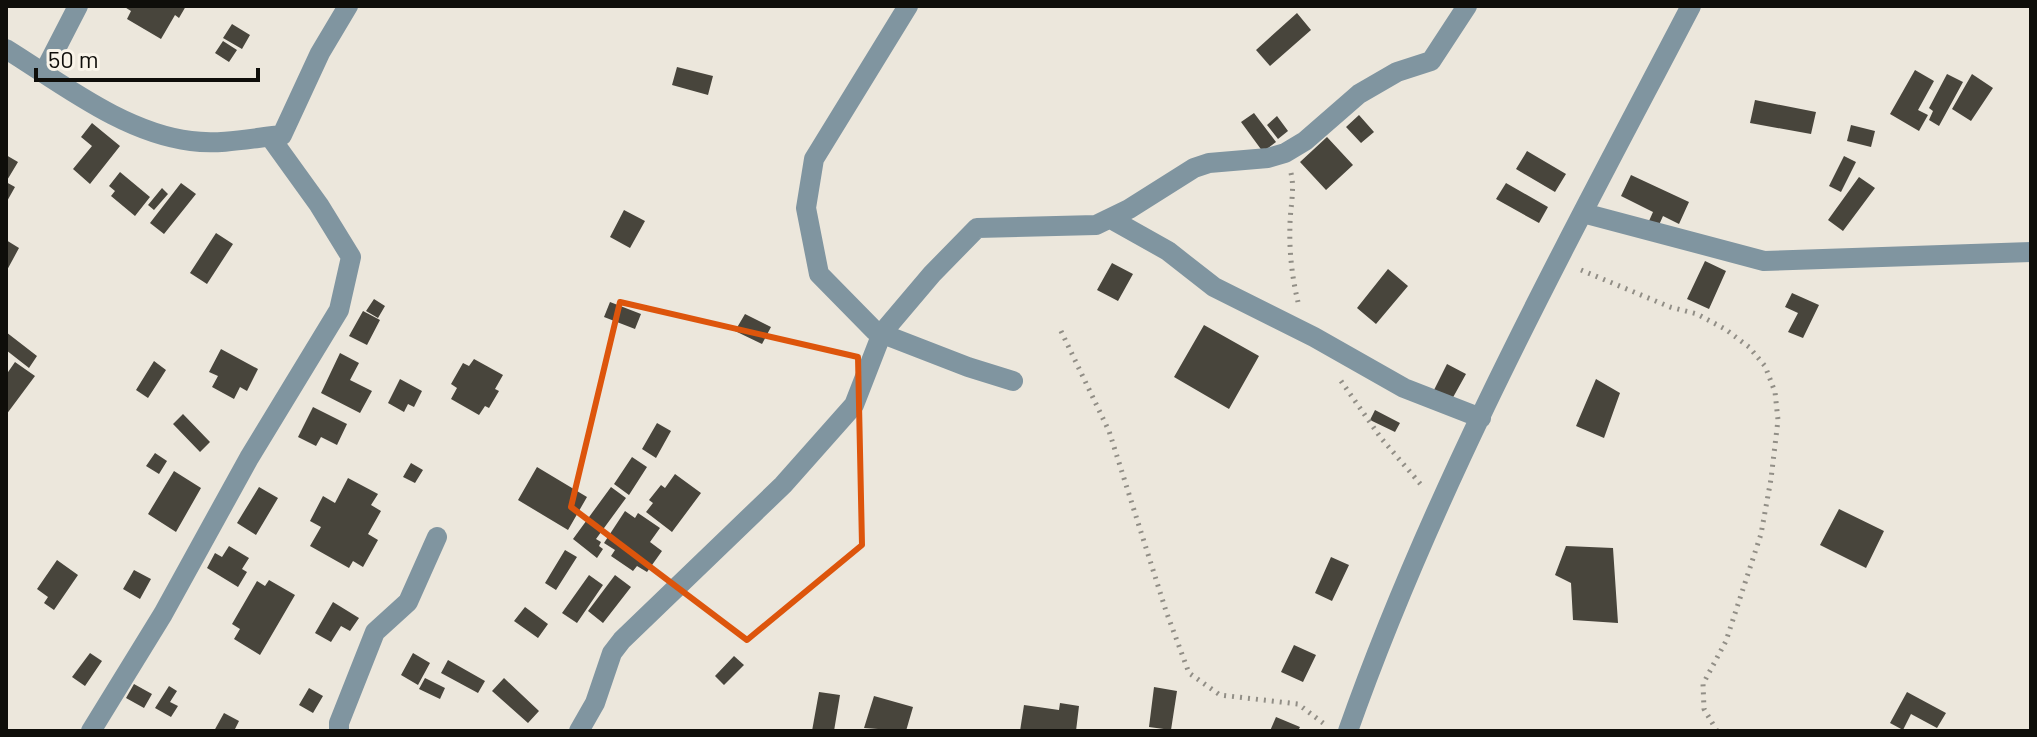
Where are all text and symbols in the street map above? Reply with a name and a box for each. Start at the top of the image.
scale bar [36,32,258,82]
text: 50 m [48,44,99,73]

